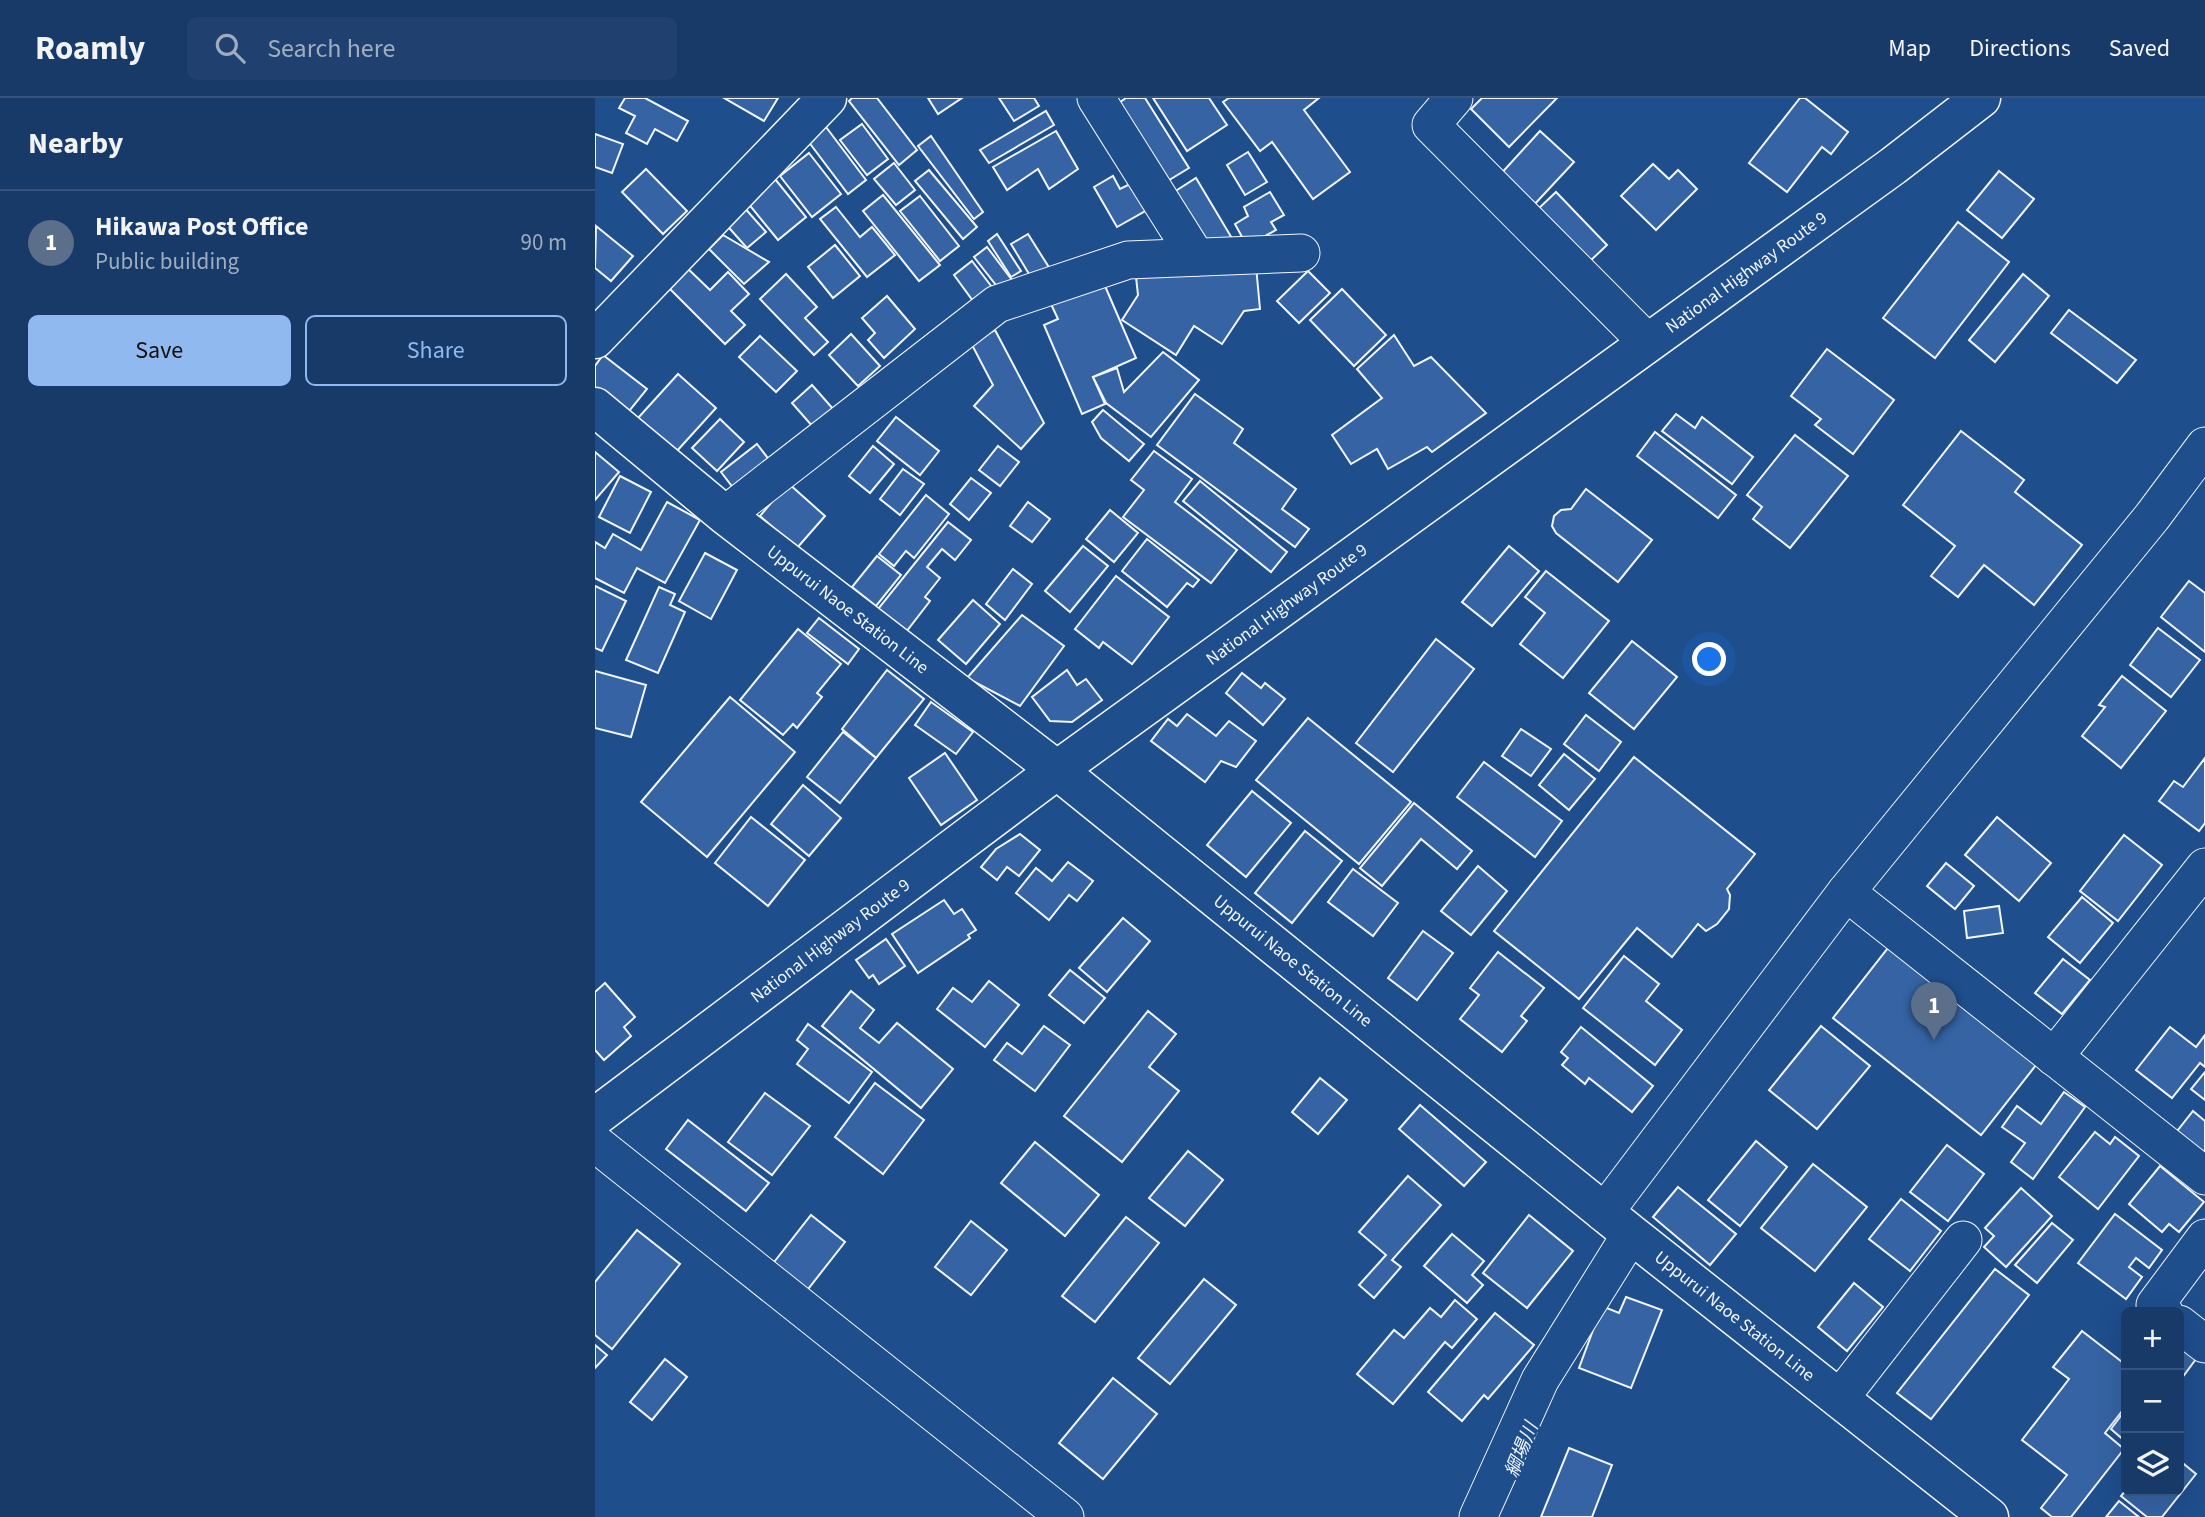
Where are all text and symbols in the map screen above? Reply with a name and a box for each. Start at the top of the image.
search box [187,17,677,80]
text: Roamly [35,25,145,72]
icon: search [211,29,249,67]
text: Search here [267,30,395,67]
text: Map [1888,31,1931,66]
text: Directions [1969,31,2071,66]
text: Saved [2109,31,2170,66]
text: Nearby [28,122,123,165]
street label: National Highway Route 9 [1660,205,1832,339]
text: Hikawa Post Office [95,208,309,245]
text: 1 [45,226,57,259]
text: 90 m [520,226,567,259]
text: Public building [95,245,239,278]
button: Save [28,315,291,386]
button: Share [305,315,567,386]
street label: National Highway Route 9 [1201,537,1372,671]
street label: Uppurui Naoe Station Line [762,539,934,680]
your location [1692,642,1726,676]
street label: National Highway Route 9 [745,872,915,1009]
street label: Uppurui Naoe Station Line [1208,889,1378,1033]
pin: 1 [1911,982,1957,1040]
street label: Uppurui Naoe Station Line [1649,1245,1820,1387]
map controls [2121,1307,2184,1496]
button: + [2121,1307,2184,1370]
button: − [2121,1370,2184,1433]
water label: 綱場川 [1499,1417,1546,1481]
button: layers [2121,1433,2184,1496]

